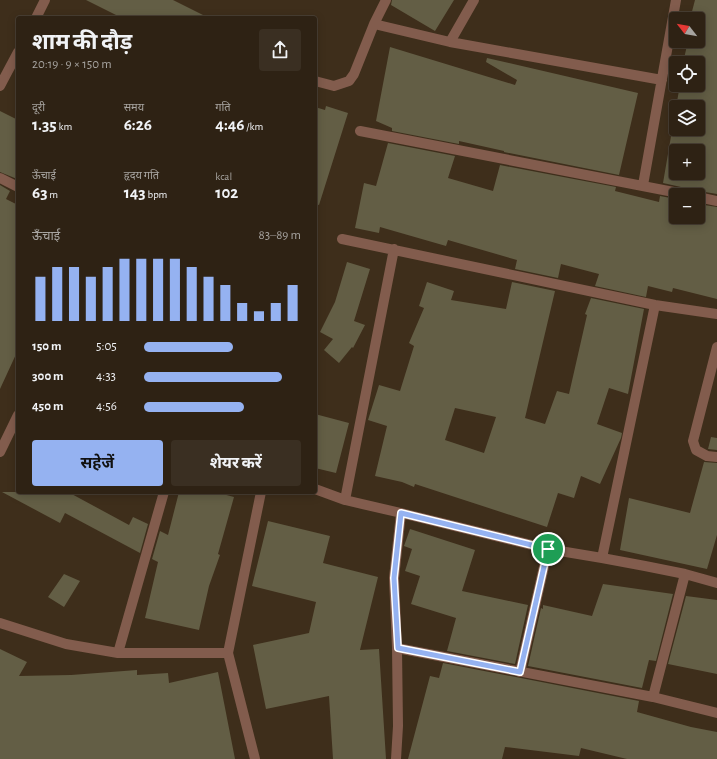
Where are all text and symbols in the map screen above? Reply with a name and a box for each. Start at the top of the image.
north arrow [669,12,705,48]
map controls [669,12,705,224]
button: share [259,29,301,71]
text: शाम की दौड़ [32,31,132,53]
button: locate [669,56,705,92]
text: 20:19 · 9 × 150 m [32,58,112,71]
button: layers [669,100,705,136]
text: दूरी [32,102,45,113]
text: समय [124,102,144,113]
text: गति [215,102,231,113]
text: 1.35 [32,116,57,133]
text: 6:26 [124,116,152,133]
text: 4:46 [215,116,245,133]
text: km [57,121,72,132]
text: /km [245,121,263,132]
button: + [669,144,705,180]
text: ऊँचाई [32,170,56,181]
text: हृदय गति [124,170,159,181]
text: kcal [215,171,232,182]
text: 63 [32,184,48,201]
text: 143 [124,184,146,201]
text: 102 [215,184,238,201]
button: − [669,188,705,224]
text: m [48,189,58,200]
text: bpm [146,189,167,200]
text: 83–89 m [258,229,301,242]
text: ऊँचाई [32,230,60,243]
text: 150 m [32,340,62,353]
text: 5:05 [96,340,117,353]
text: 300 m [32,370,64,383]
text: 4:33 [96,370,116,383]
text: 450 m [32,400,63,413]
text: 4:56 [96,400,117,413]
button: सहेजें [32,440,163,486]
button: शेयर करें [171,440,301,486]
pin [531,532,565,566]
icon: arrive [537,538,559,560]

